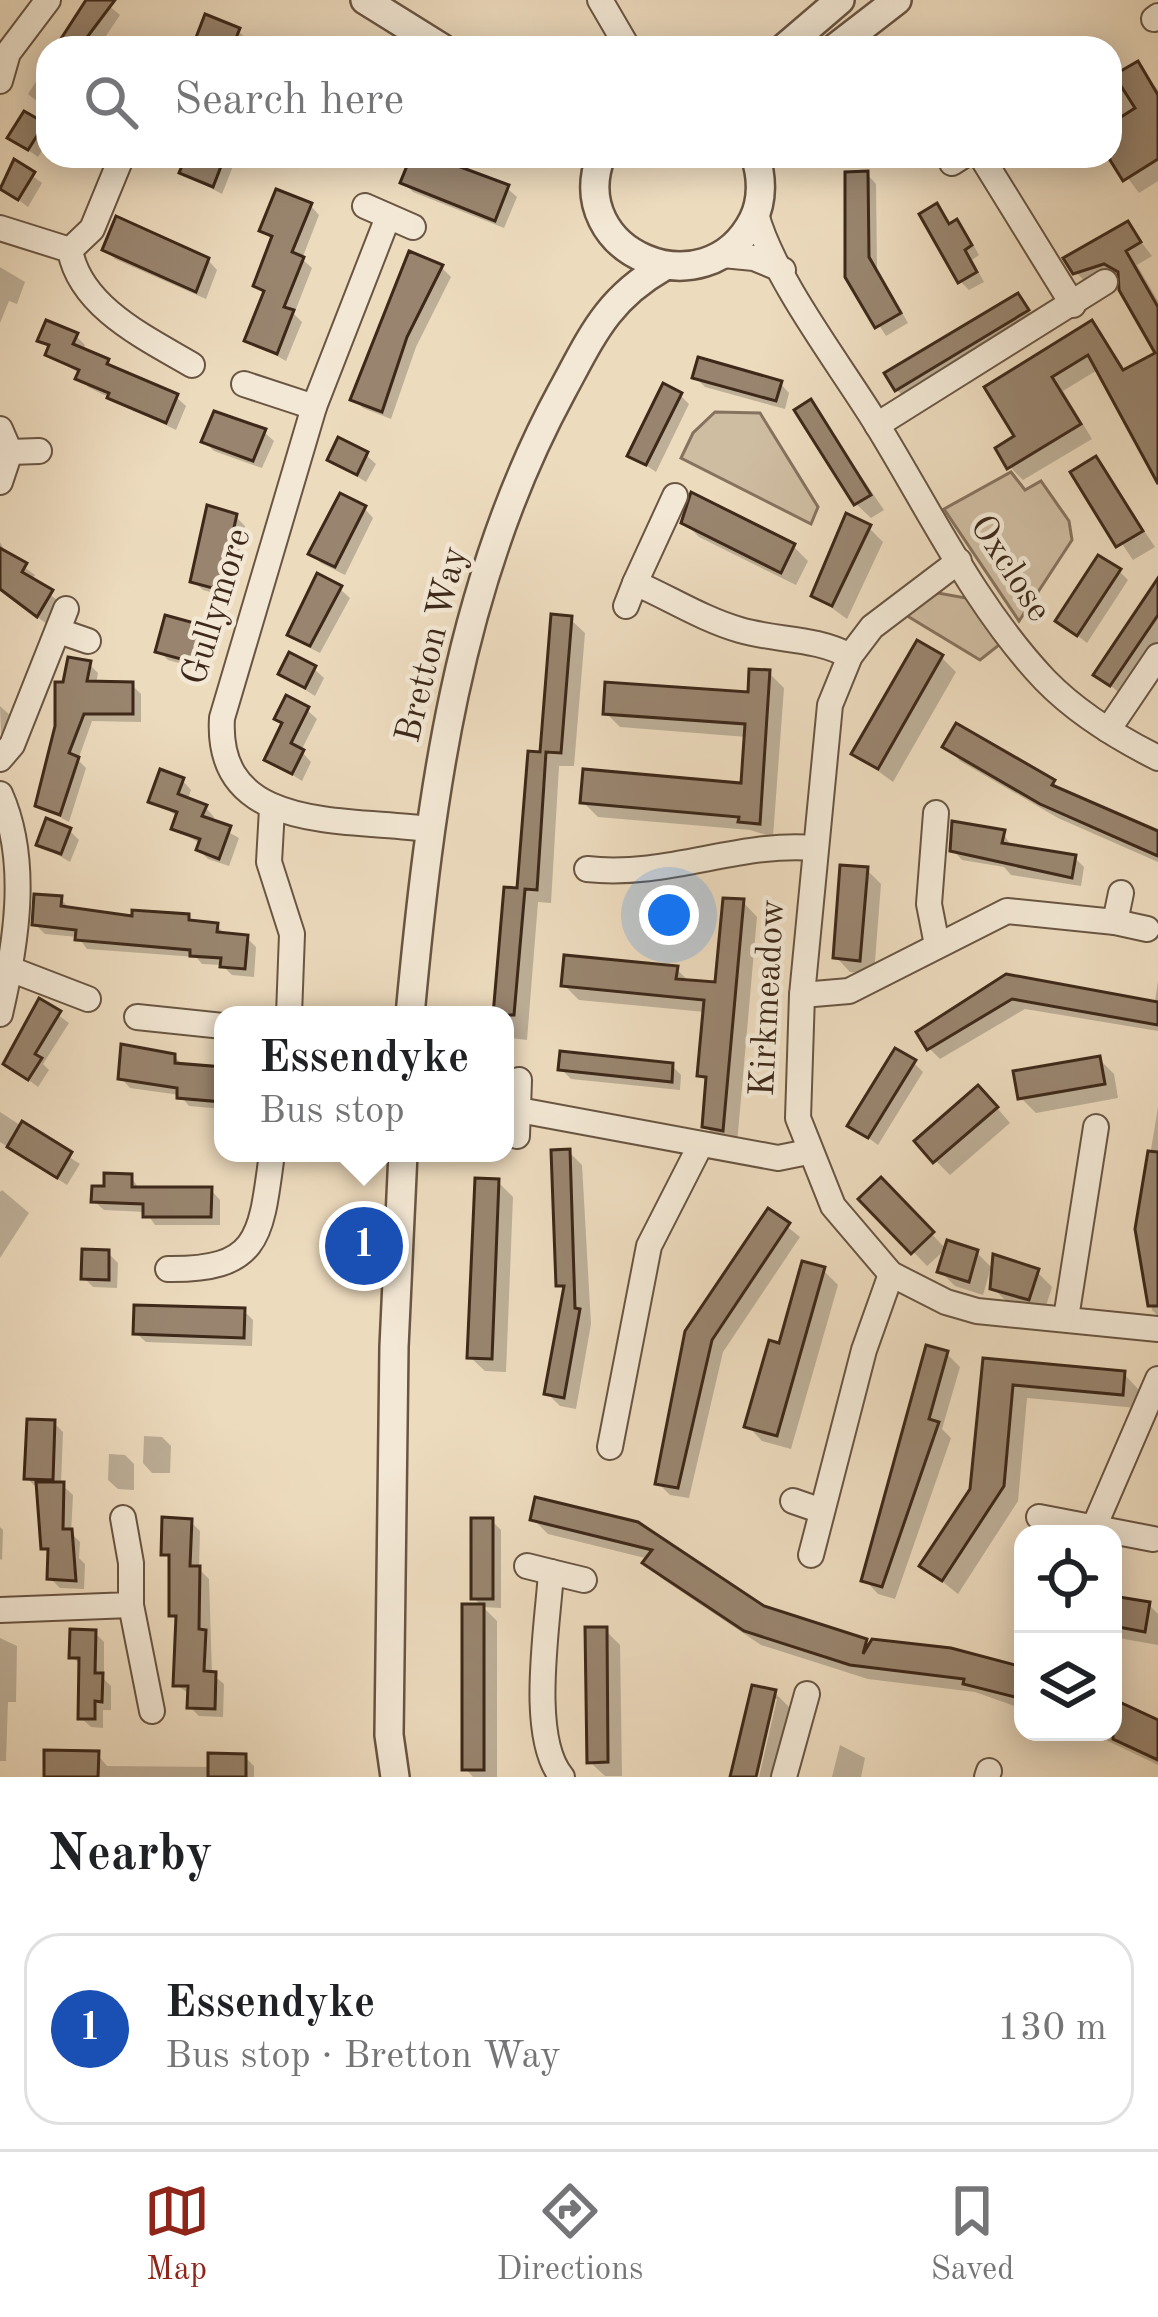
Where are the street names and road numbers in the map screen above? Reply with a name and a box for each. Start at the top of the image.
street label: Oxclose [962,509,1056,629]
street label: Gullymore [177,525,259,689]
street label: Bretton Way [391,543,475,747]
street label: Kirkmeadow [746,898,792,1097]

